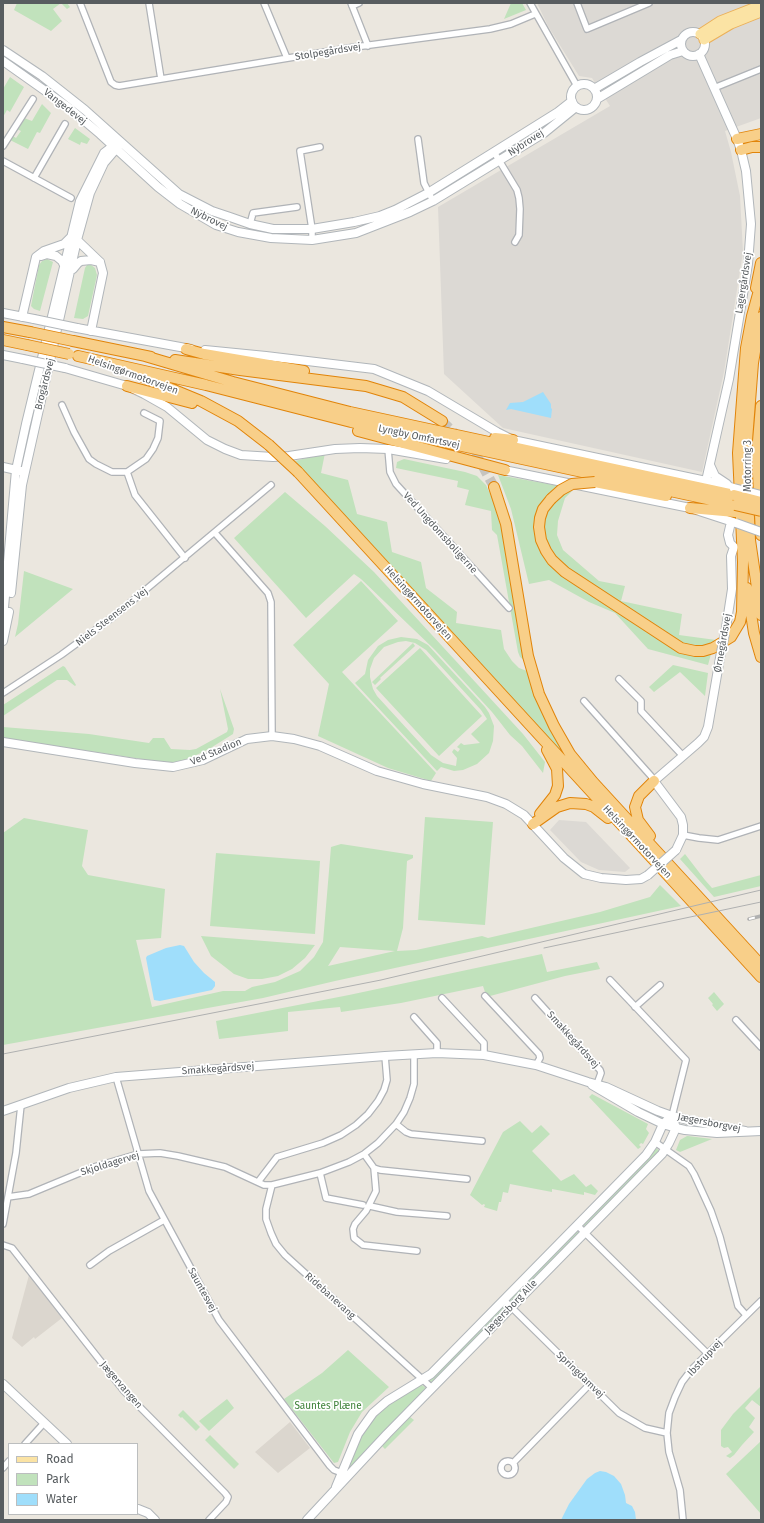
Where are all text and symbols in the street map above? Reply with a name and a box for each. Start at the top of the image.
street label: Stolpegårdsvej [294,41,362,63]
street label: Vangedevej [41,86,89,128]
street label: Nybrovej [506,127,546,159]
street label: Nybrovej [188,205,230,233]
street label: Lagergårdsvej [733,251,755,315]
street label: Helsingørmotorvejen [86,353,180,397]
street label: Brogårdsvej [33,357,57,411]
street label: Lyngby Omfartsvej [377,423,461,451]
street label: Motorring 3 [742,440,754,492]
street label: Ved Ungdomsboligerne [400,490,480,576]
street label: Helsingørmotorvejen [382,564,454,642]
street label: Niels Steensens Vej [74,585,150,649]
street label: Ørnegårdsvej [712,613,734,673]
street label: Ved Stadion [189,736,243,768]
street label: Helsingørmotorvejen [600,803,674,881]
street label: Smakkegårdsvej [544,1009,602,1071]
street label: Smakkegårdsvej [181,1060,255,1078]
street label: Jægersborgvej [676,1111,742,1135]
street label: Skjoldagervej [79,1149,141,1179]
street label: Sauntesvej [185,1266,219,1314]
street label: Ridebanevang [302,1270,358,1322]
street label: Jægersborg Alle [482,1277,540,1337]
street label: Ibstrupvej [685,1337,725,1379]
street label: Springdamvej [554,1349,606,1401]
street label: Jægervangen [97,1359,145,1411]
park label: Sauntes Plæne [294,1400,362,1412]
legend [8,1443,138,1515]
text: Road [46,1452,74,1466]
text: Park [46,1472,70,1486]
text: Water [46,1492,77,1506]

